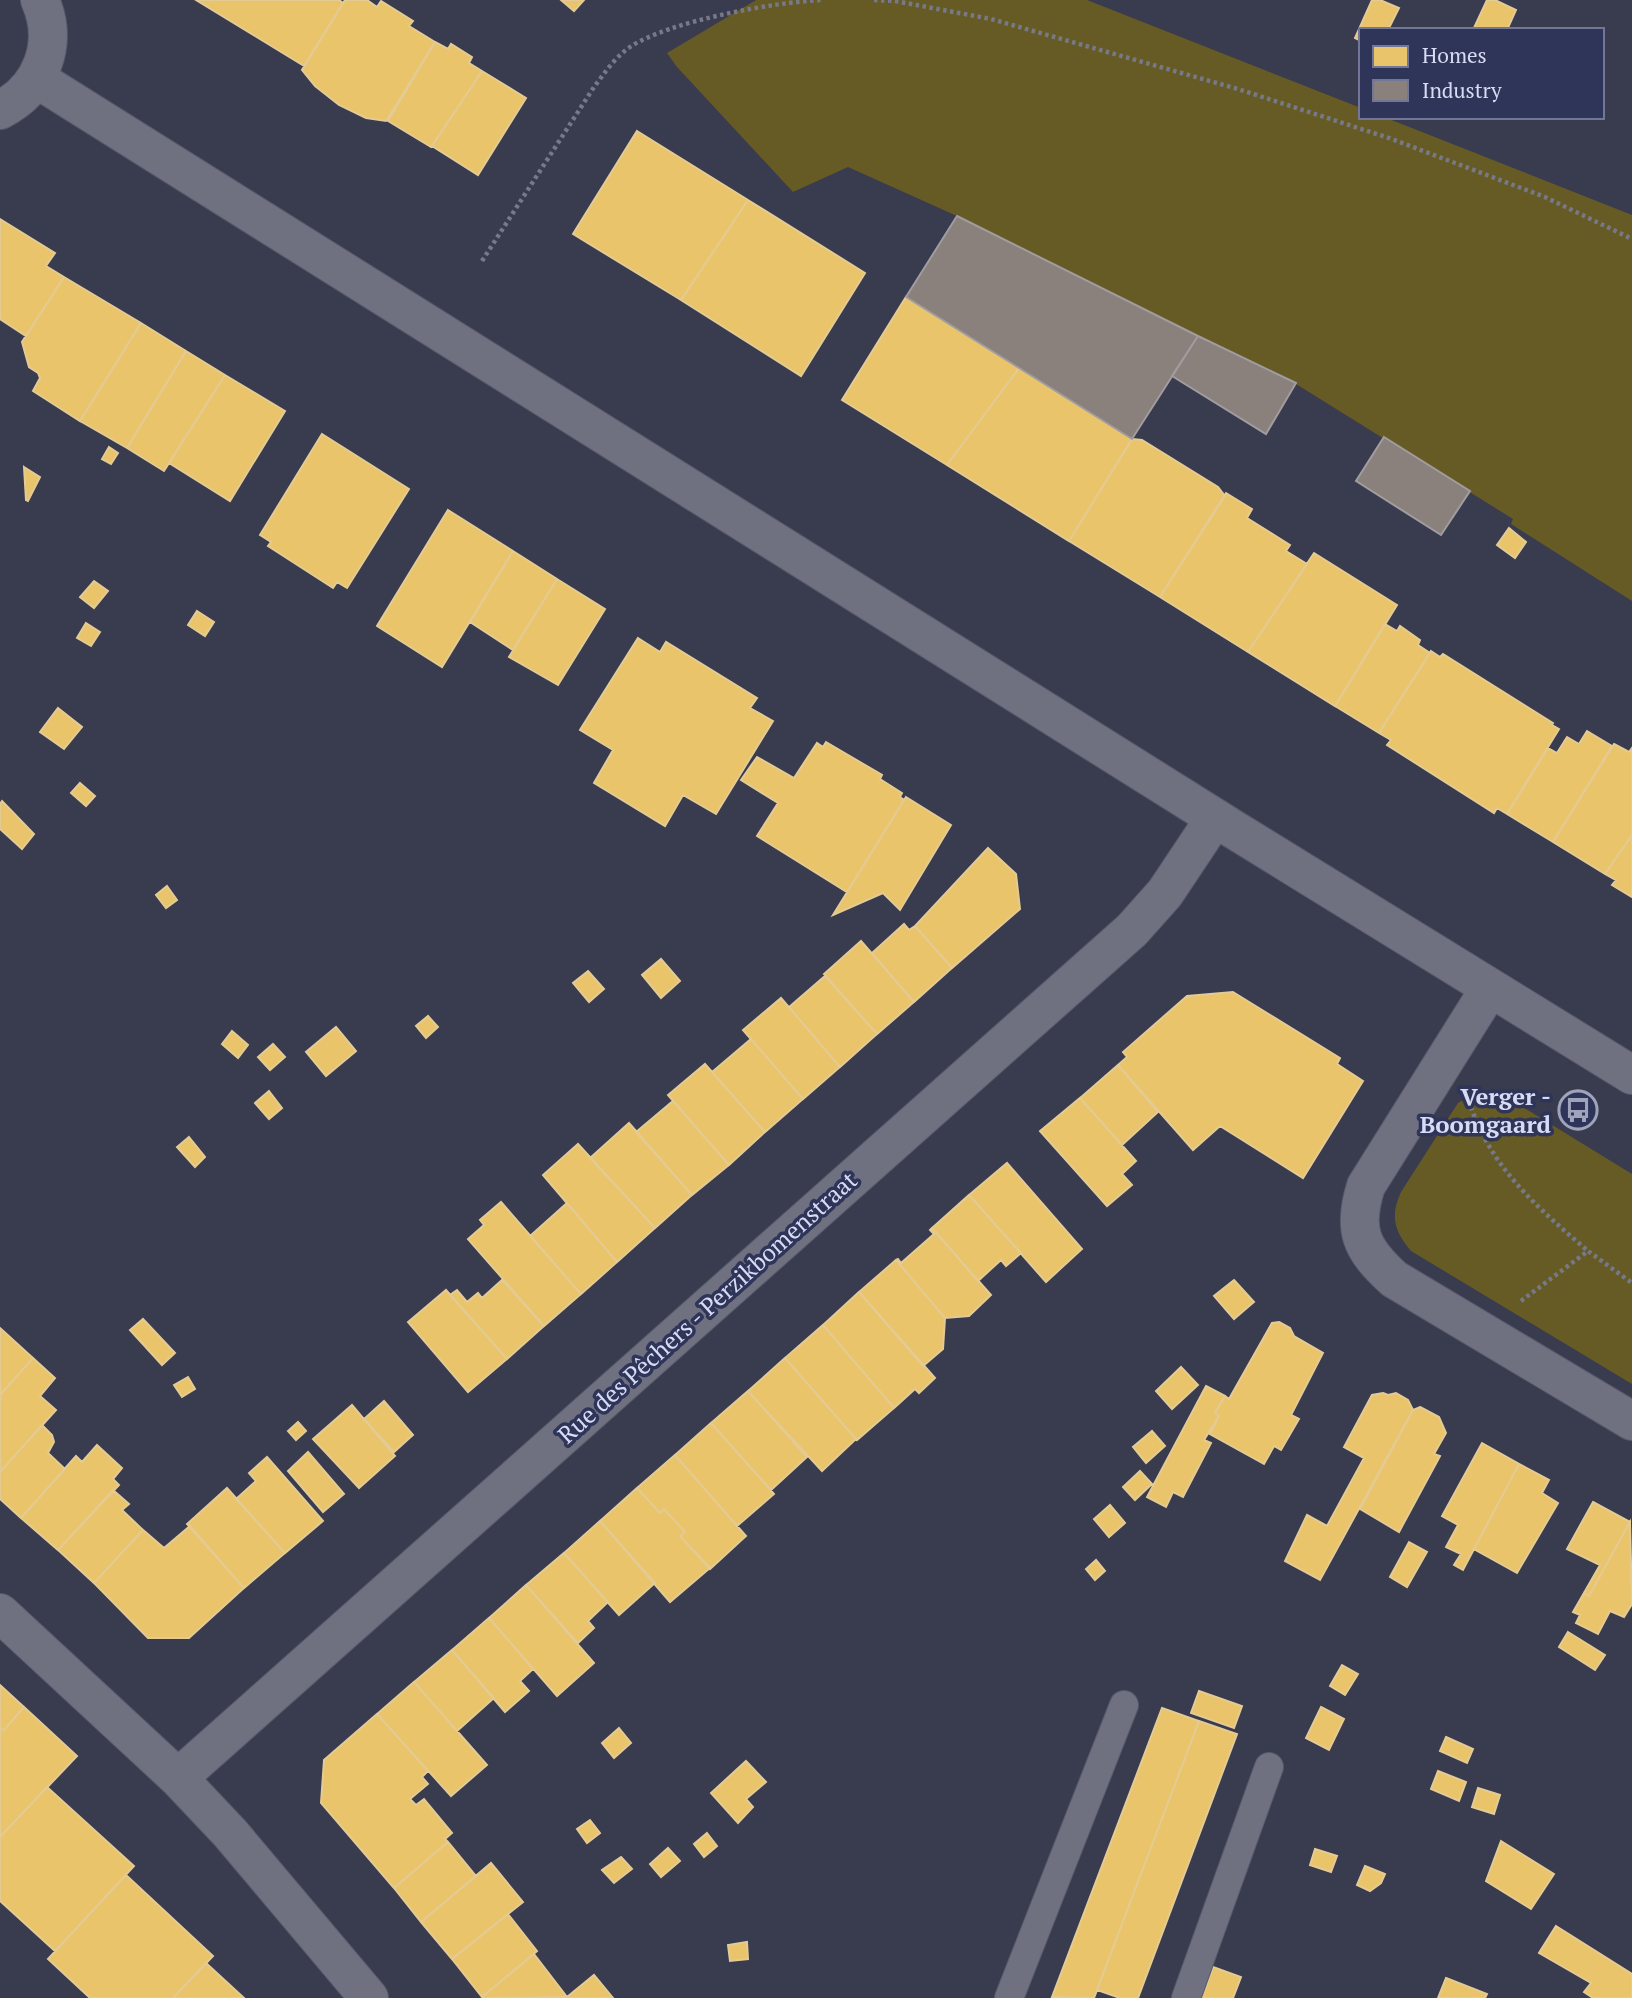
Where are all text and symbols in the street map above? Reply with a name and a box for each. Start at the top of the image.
legend [1359,28,1604,119]
text: Homes [1422,41,1487,69]
text: Industry [1422,76,1502,104]
place label: Verger - Boomgaard [1420,1080,1552,1140]
bus stop icon: Verger - Boomgaard [1557,1089,1599,1131]
street label: Rue des Pêchers - Perzikbomenstraat [551,1164,864,1450]

